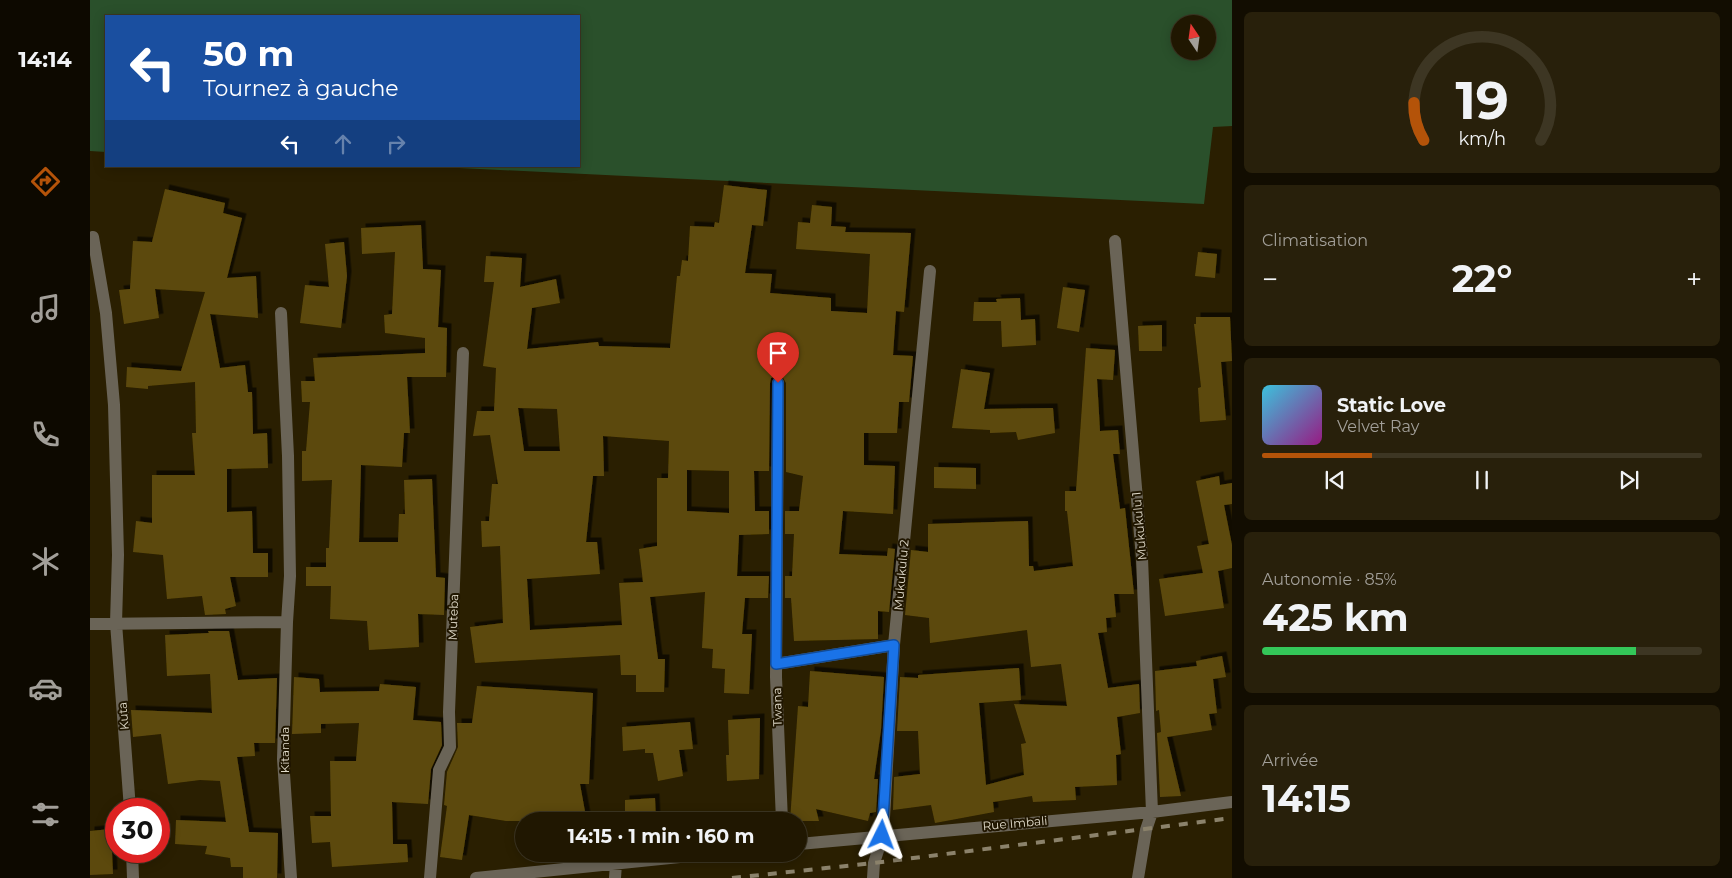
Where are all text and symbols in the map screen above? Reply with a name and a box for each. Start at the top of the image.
north arrow [1171,15,1216,60]
map controls [1171,15,1216,60]
text: 50 m [203,32,294,75]
icon: left [120,35,185,100]
text: 14:14 [18,46,72,73]
text: 19 [1455,69,1509,132]
text: Tournez à gauche [203,75,399,102]
text: km/h [1458,128,1506,149]
icon: left [276,130,304,158]
icon: ahead [329,130,357,158]
icon: right [382,130,410,158]
icon: directions [28,164,63,199]
text: Climatisation [1262,231,1368,250]
text: 22° [1452,255,1512,302]
text: − [1262,262,1278,296]
text: + [1686,262,1702,296]
icon: music [28,291,63,326]
pin [757,332,799,383]
icon: arrive [764,339,792,367]
text: Static Love [1337,394,1446,417]
icon: phone [28,417,63,452]
text: Velvet Ray [1337,417,1419,436]
icon: previous [1321,466,1349,494]
icon: pause [1468,466,1496,494]
icon: next [1615,466,1643,494]
street label: Mukukulu 1 [1129,491,1149,561]
street label: Mukukulu 2 [890,539,912,611]
icon: climate [28,544,63,579]
text: Autonomie · 85% [1262,570,1397,589]
street label: Muteba [445,593,461,641]
text: 425 km [1262,594,1409,641]
icon: car [28,671,63,706]
street label: Twana [769,687,785,727]
street label: Kuta [114,701,132,731]
street label: Kitanda [277,727,292,773]
text: Arrivée [1262,751,1318,770]
text: 14:15 [1262,775,1351,822]
icon: filters [28,797,63,832]
speed limit sign: 30 [105,798,170,863]
position arrow [855,808,907,860]
street label: Rue Imbali [982,813,1048,833]
text: 14:15 · 1 min · 160 m [568,825,754,848]

